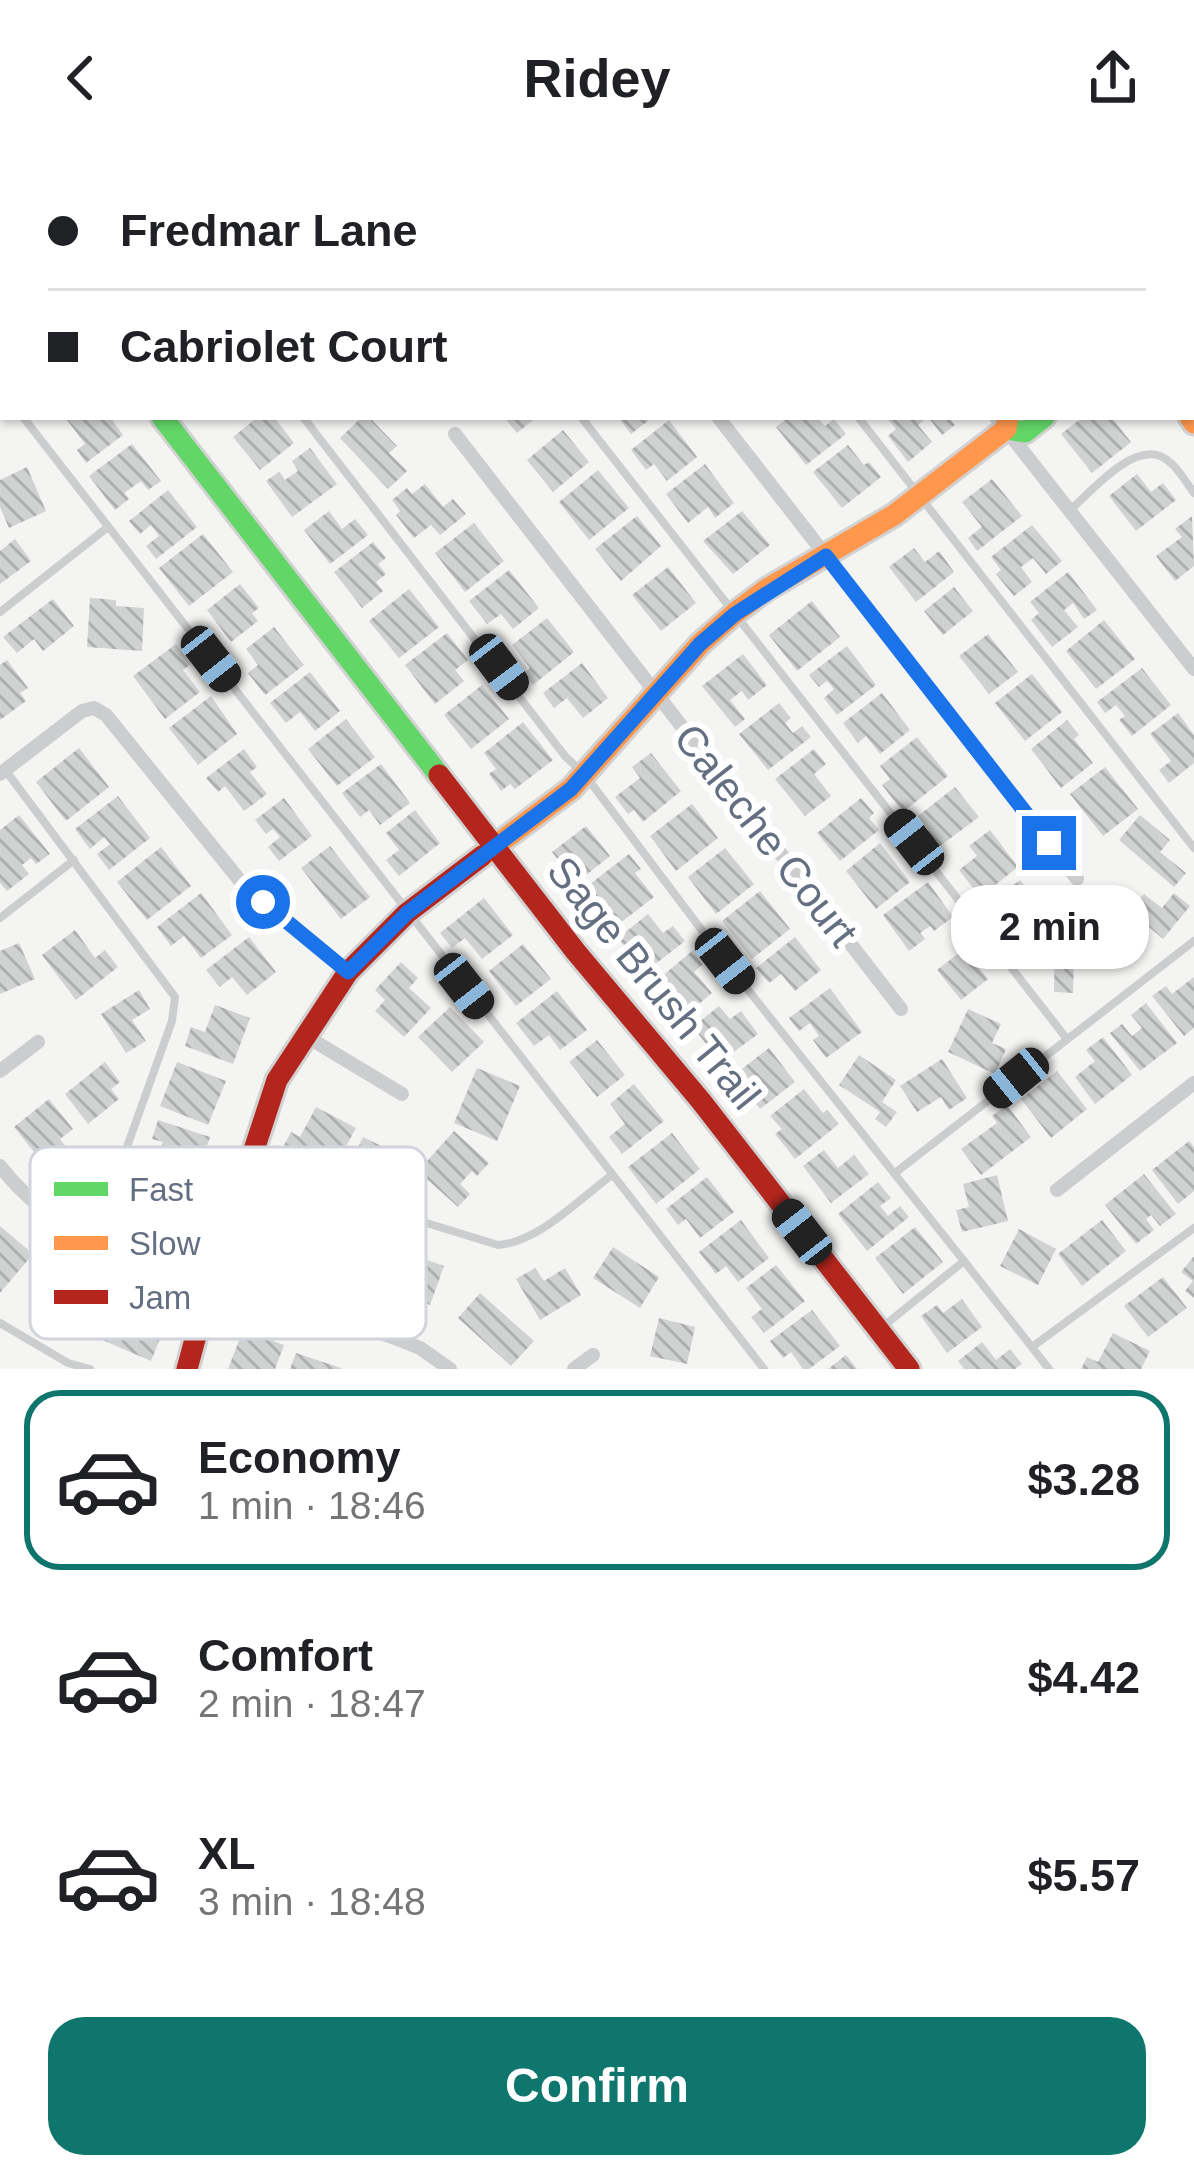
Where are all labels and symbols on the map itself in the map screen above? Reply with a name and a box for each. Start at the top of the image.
car [175,620,247,698]
car [463,627,535,707]
street label: Caleche Court [665,715,867,956]
car [878,803,950,881]
route end [1022,816,1076,870]
street label: Sage Brush Trail [538,848,770,1118]
route start [236,875,290,929]
callout: 2 min [950,885,1148,969]
car [689,922,761,1000]
car [428,947,500,1025]
car [977,1041,1055,1115]
legend [30,1147,426,1339]
text: Fast [129,1171,193,1208]
car [766,1193,838,1271]
text: Slow [129,1225,201,1262]
text: Jam [129,1279,191,1316]

